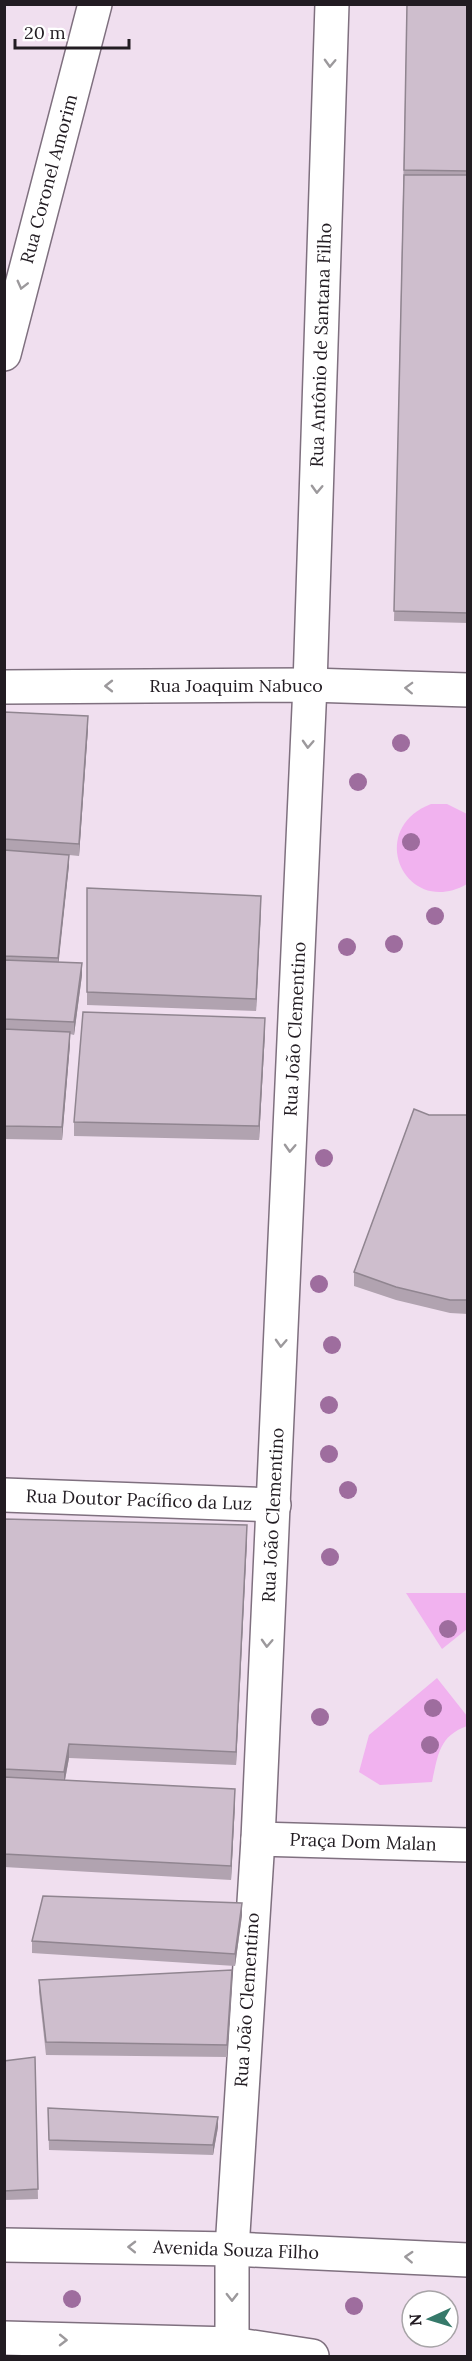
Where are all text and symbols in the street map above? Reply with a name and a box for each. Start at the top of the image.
scale bar [15,12,129,50]
text: 20 m [24,21,66,44]
one-way arrow [323,58,336,67]
street label: Rua Coronel Amorim [15,92,82,266]
street label: Rua Antônio de Santana Filho [305,222,336,468]
one-way arrow [17,279,29,289]
one-way arrow [310,484,323,493]
street label: Rua Joaquim Nabuco [149,674,323,697]
one-way arrow [105,680,114,692]
one-way arrow [405,682,414,694]
one-way arrow [302,739,315,748]
street label: Rua João Clementino [278,941,311,1117]
one-way arrow [283,1144,296,1153]
one-way arrow [274,1339,287,1348]
street label: Rua João Clementino [256,1427,289,1603]
street label: Rua Doutor Pacífico da Luz [25,1484,253,1515]
one-way arrow [261,1638,274,1647]
street label: Praça Dom Malan [289,1827,437,1856]
street label: Rua João Clementino [229,1912,264,2088]
street label: Avenida Souza Filho [152,2235,319,2264]
one-way arrow [127,2241,136,2253]
one-way arrow [405,2251,414,2264]
north arrow [400,2289,460,2349]
one-way arrow [226,2292,238,2301]
text: N [405,2313,425,2327]
one-way arrow [58,2334,67,2346]

